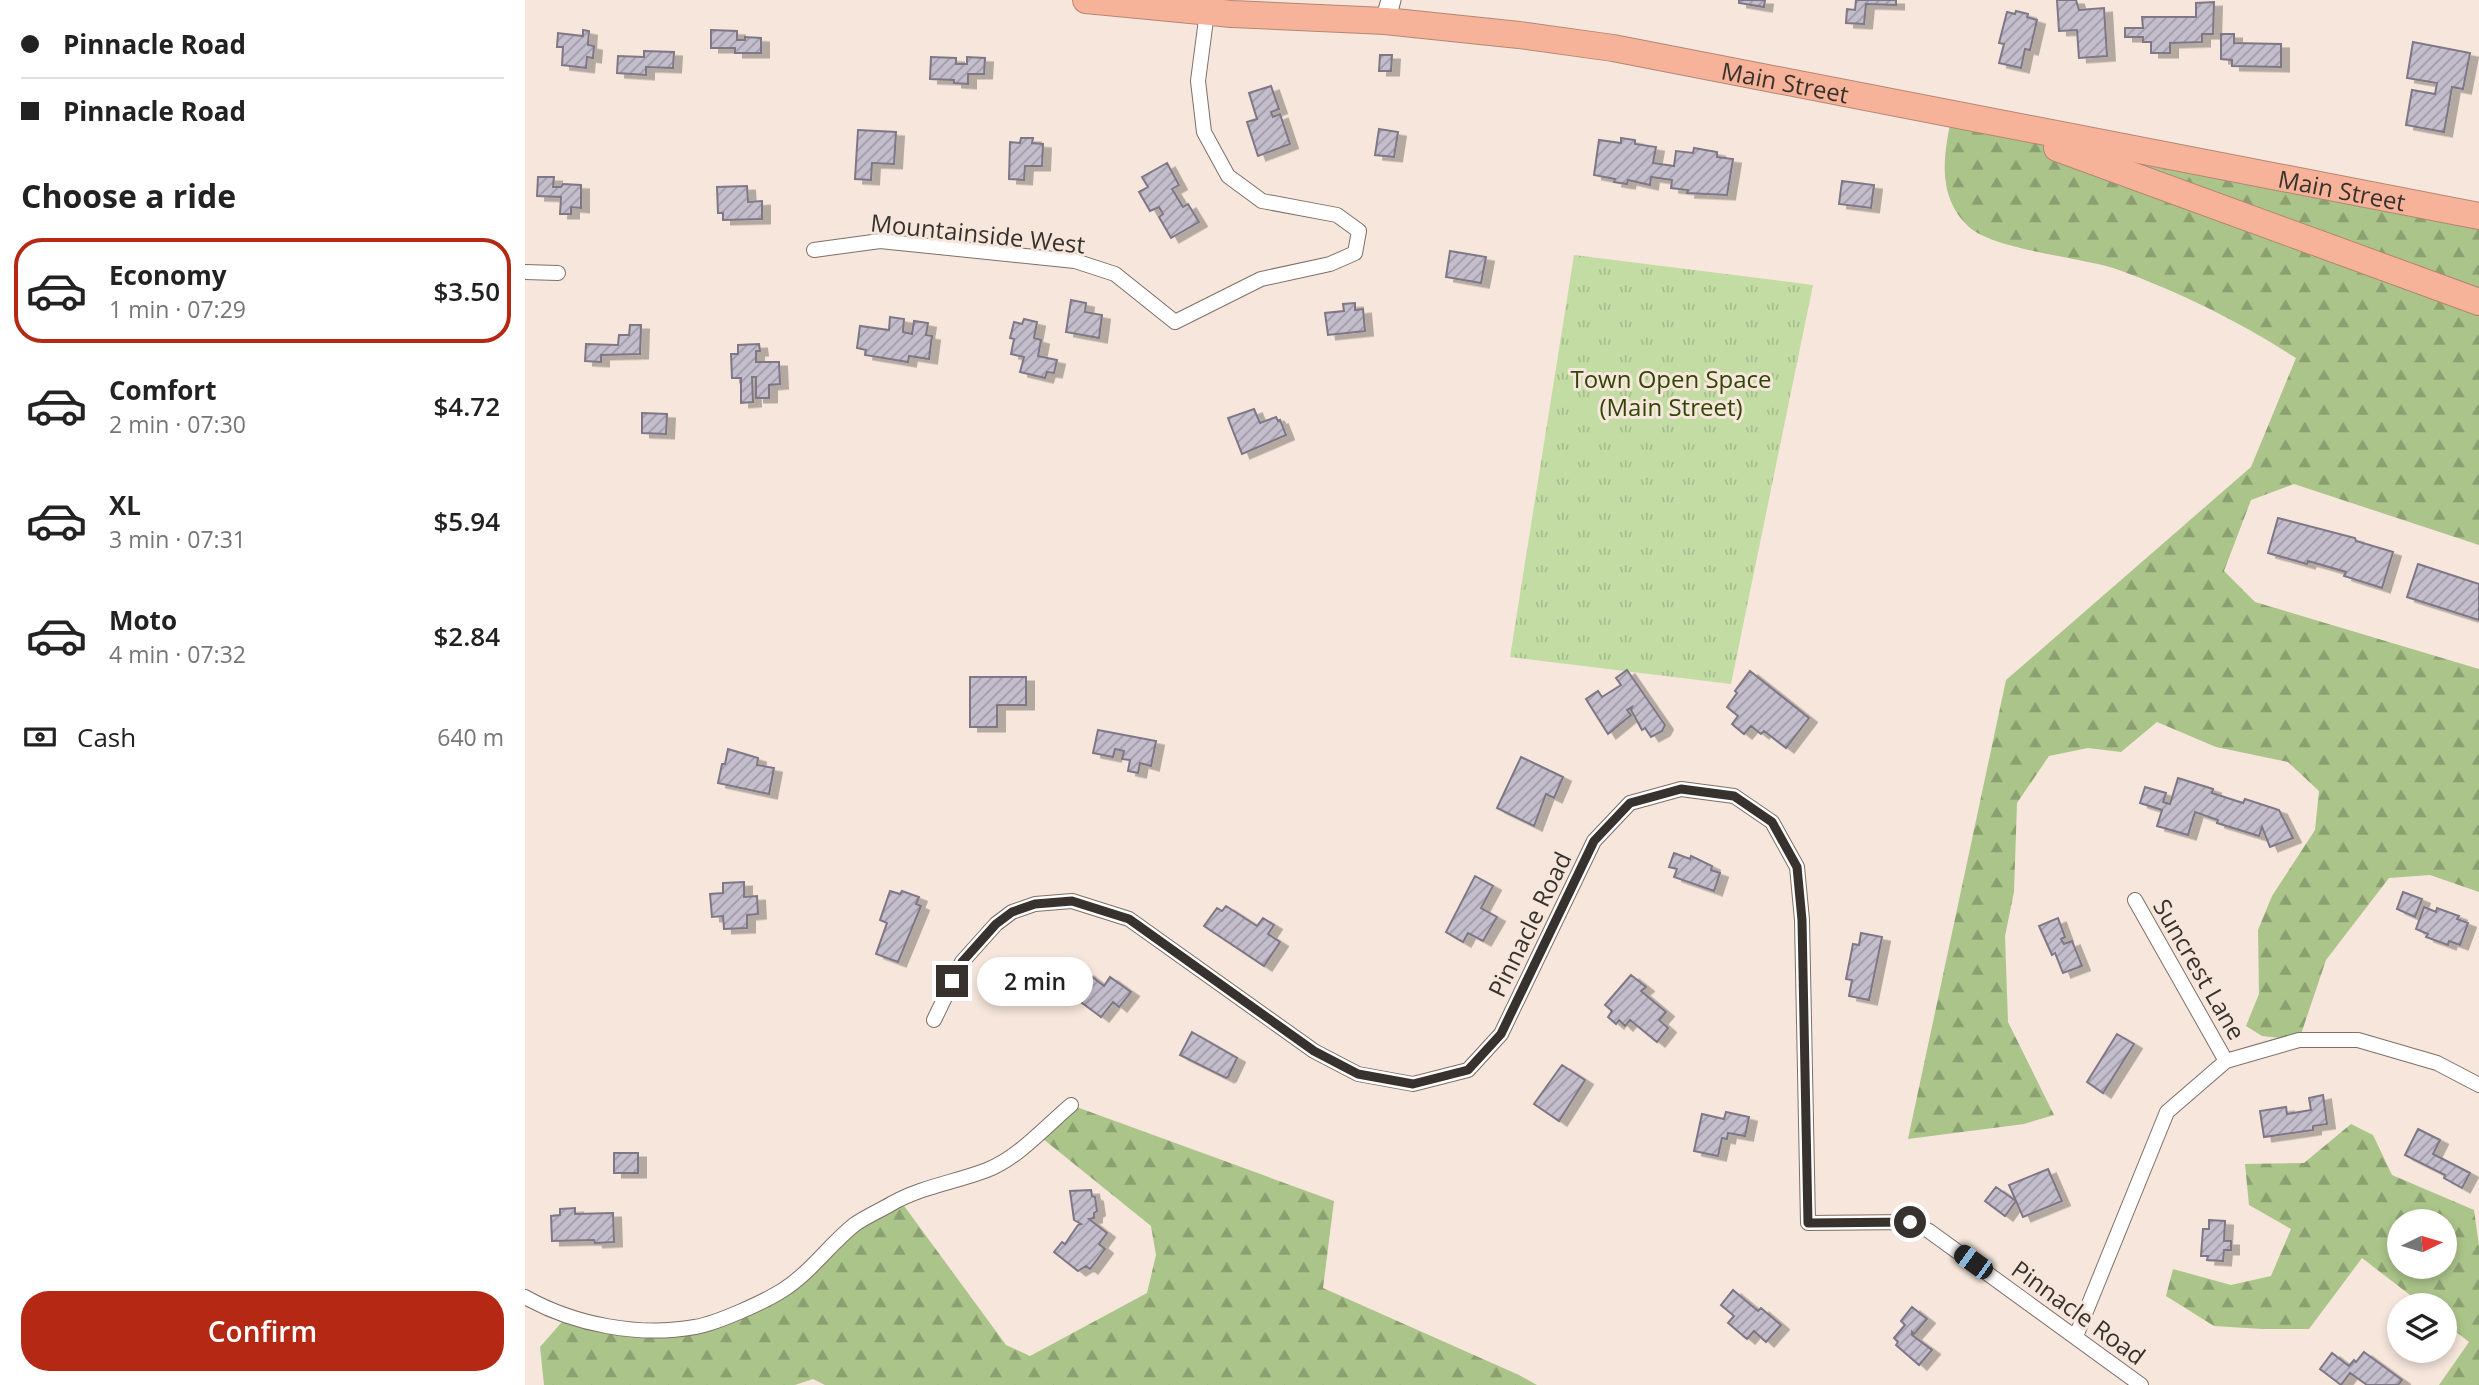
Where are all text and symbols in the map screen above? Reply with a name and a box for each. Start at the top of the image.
text: Pinnacle Road [63,26,246,62]
street label: Main Street [1719,53,1852,110]
text: Pinnacle Road [63,93,246,129]
street label: Main Street [2275,161,2408,218]
text: Choose a ride [21,174,236,217]
street label: Mountainside West [869,205,1087,261]
text: Economy [109,257,227,293]
icon: car [25,259,88,322]
text: $3.50 [433,273,500,309]
text: 1 min · 07:29 [109,293,246,325]
park label: Town Open Space (Main Street) [1570,362,1772,423]
text: Comfort [109,372,216,408]
icon: car [25,374,88,437]
text: $4.72 [433,388,500,424]
text: 2 min · 07:30 [109,408,246,440]
text: XL [109,487,141,523]
icon: car [25,489,88,552]
text: $5.94 [433,503,500,539]
text: 3 min · 07:31 [109,523,246,555]
text: Moto [109,602,177,638]
icon: car [25,604,88,667]
text: $2.84 [433,618,500,654]
text: 4 min · 07:32 [109,638,246,670]
icon: cash [21,718,59,756]
text: Cash [77,719,136,755]
text: 640 m [437,721,504,753]
street label: Pinnacle Road [1480,846,1578,1002]
street label: Suncrest Lane [2146,892,2254,1046]
callout: 2 min [977,956,1092,1006]
route end [936,965,968,997]
text: 2 min [1004,965,1066,997]
route start [1894,1206,1926,1238]
north arrow [2387,1209,2457,1279]
map controls [2387,1209,2457,1363]
car [1950,1241,1997,1283]
street label: Pinnacle Road [2005,1252,2153,1372]
button: Confirm [21,1291,504,1371]
button: layers [2387,1293,2457,1363]

